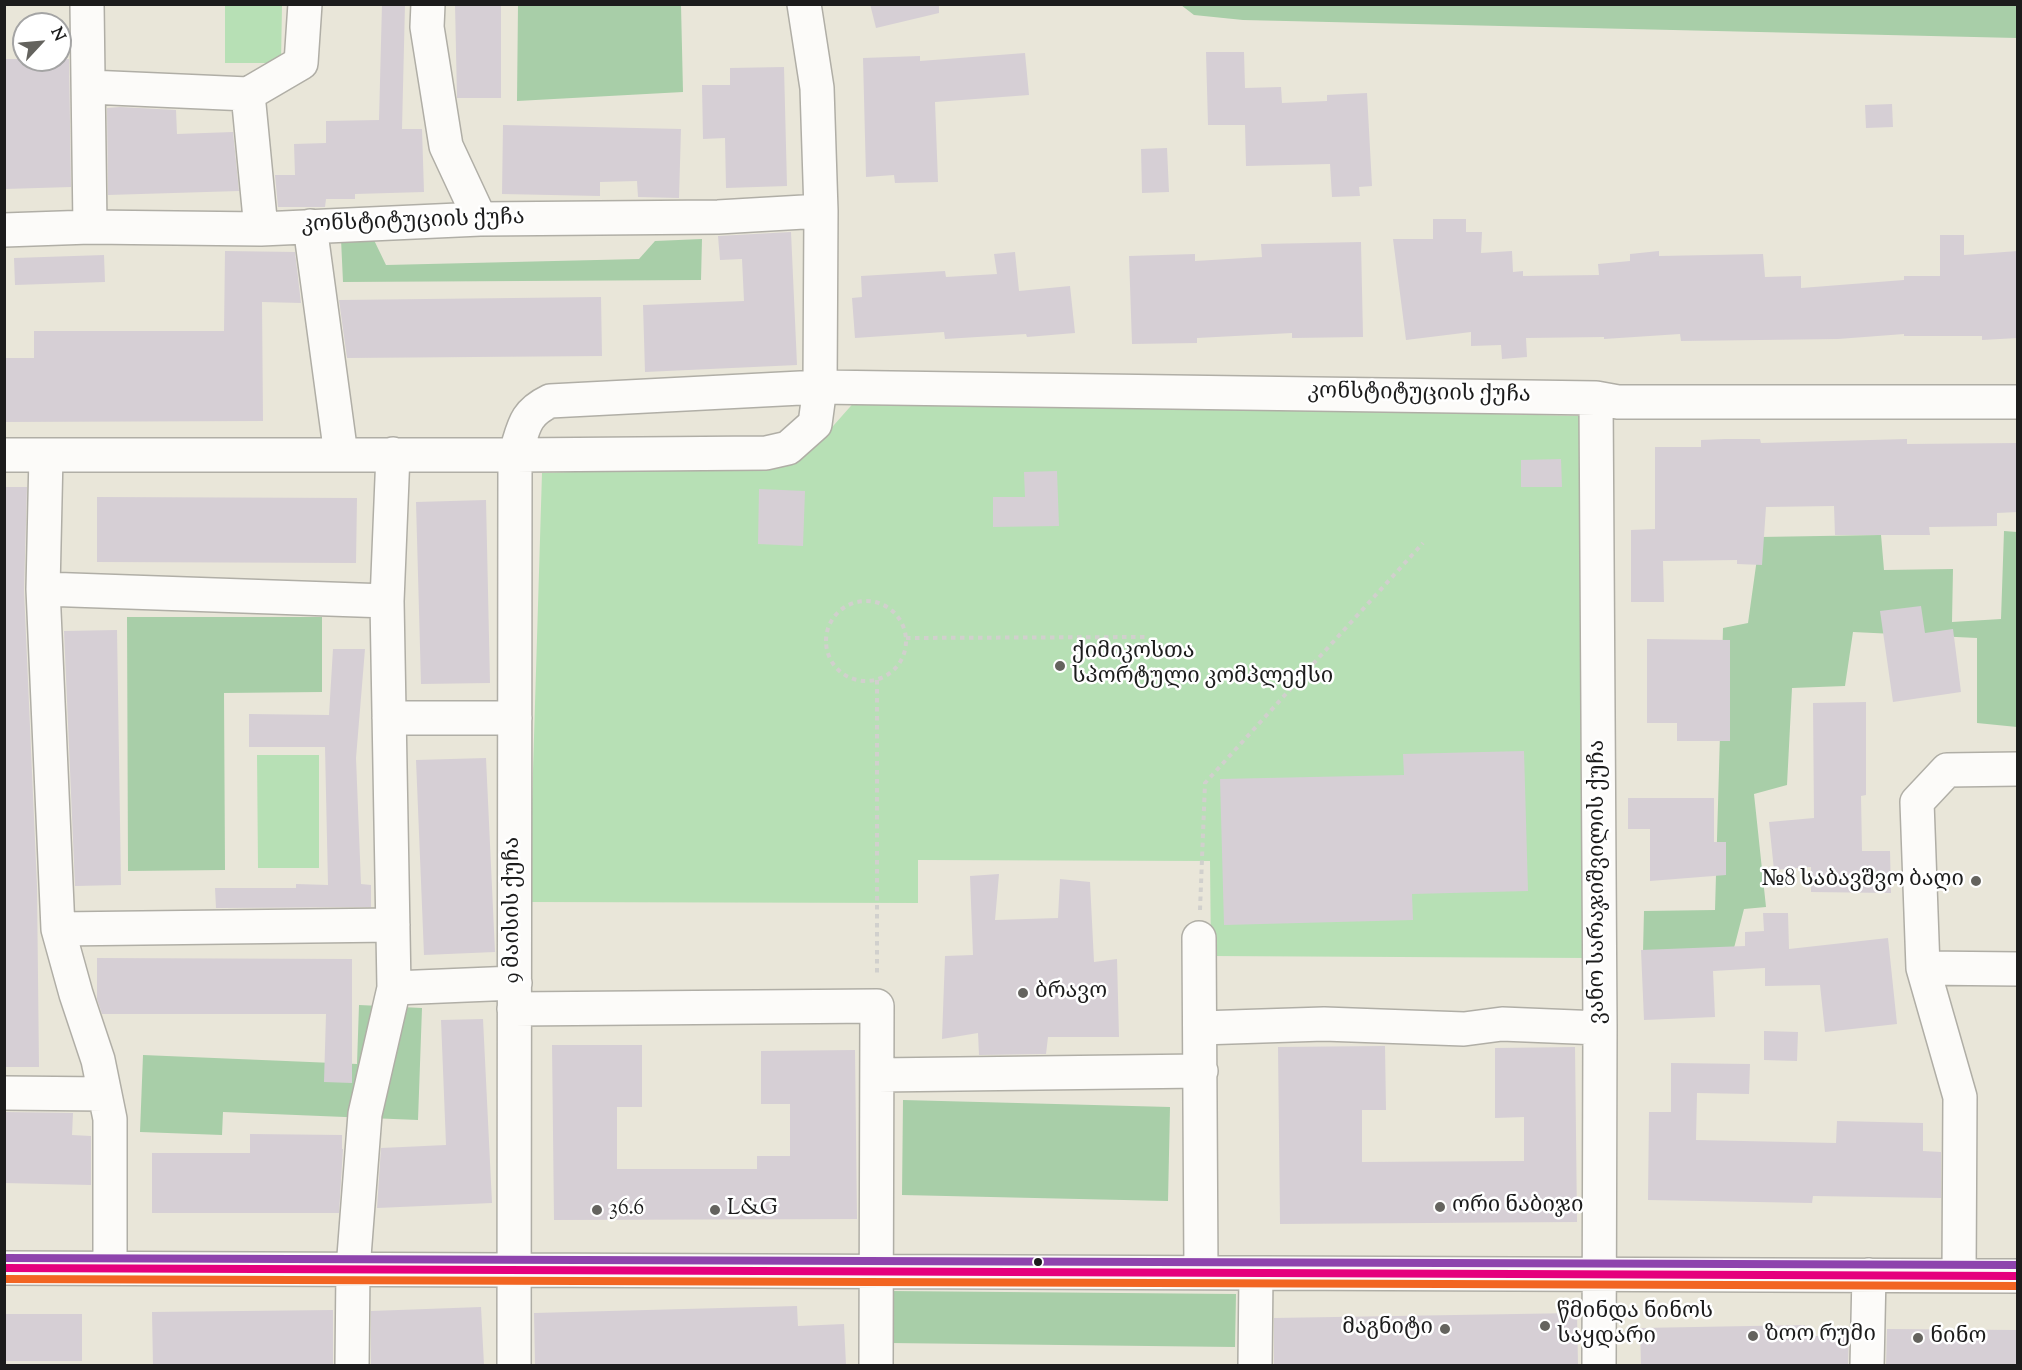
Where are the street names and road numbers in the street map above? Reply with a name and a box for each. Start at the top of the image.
street label: კონსტიტუციის ქუჩა [301,206,525,240]
street label: კონსტიტუციის ქუჩა [1307,380,1531,410]
street label: ვანო სარაჯიშვილის ქუჩა [1586,740,1612,1024]
street label: 9 მაისის ქუჩა [501,837,527,983]

